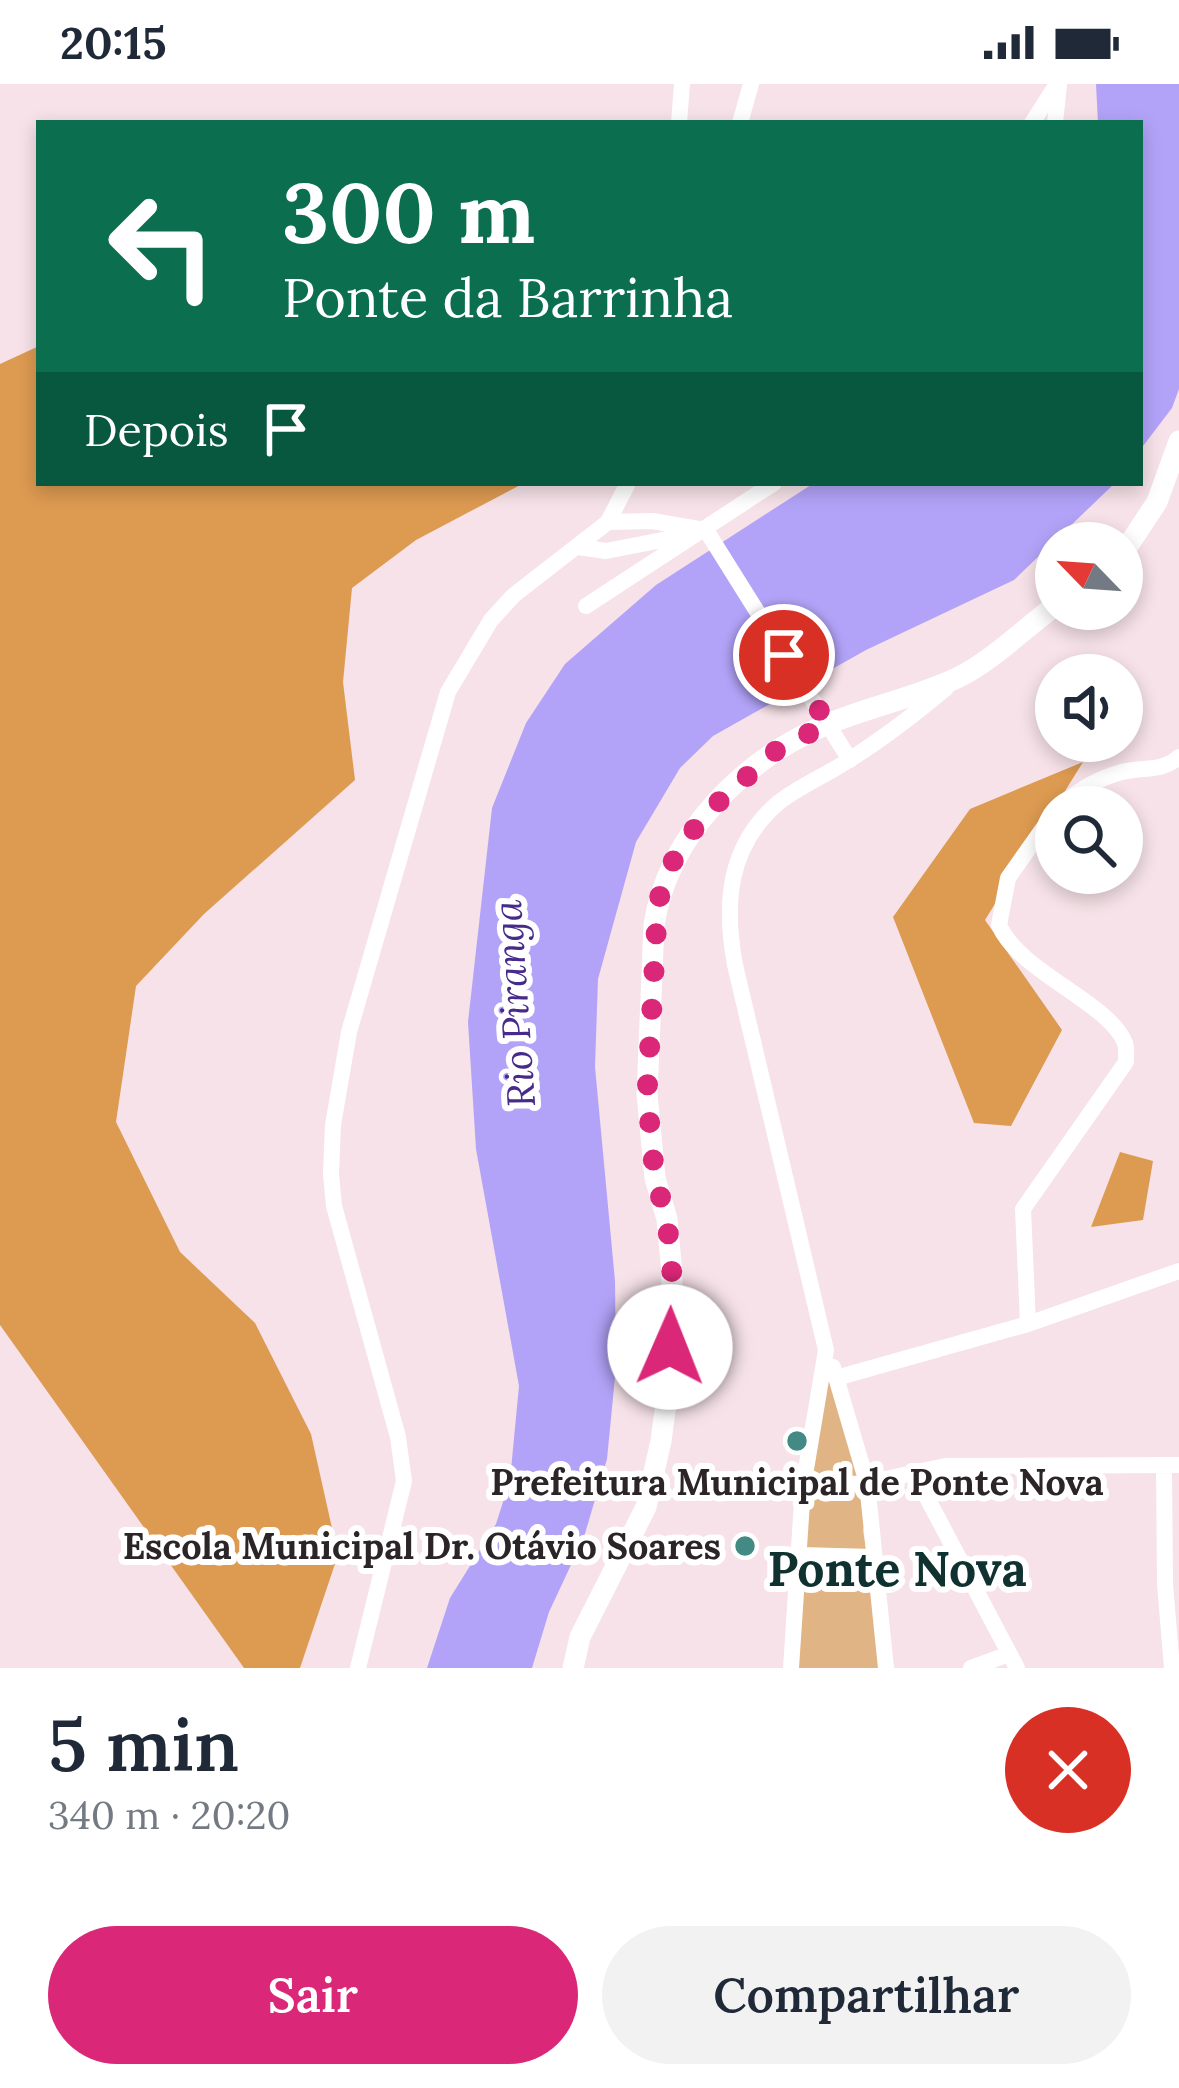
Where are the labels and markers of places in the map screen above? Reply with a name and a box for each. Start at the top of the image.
pin [733,604,835,706]
marker: Prefeitura Municipal de Ponte Nova [784,1428,810,1454]
place label: Prefeitura Municipal de Ponte Nova [490,1459,1104,1505]
place label: Escola Municipal Dr. Otávio Soares [123,1523,721,1569]
marker: Escola Municipal Dr. Otávio Soares [732,1533,758,1559]

